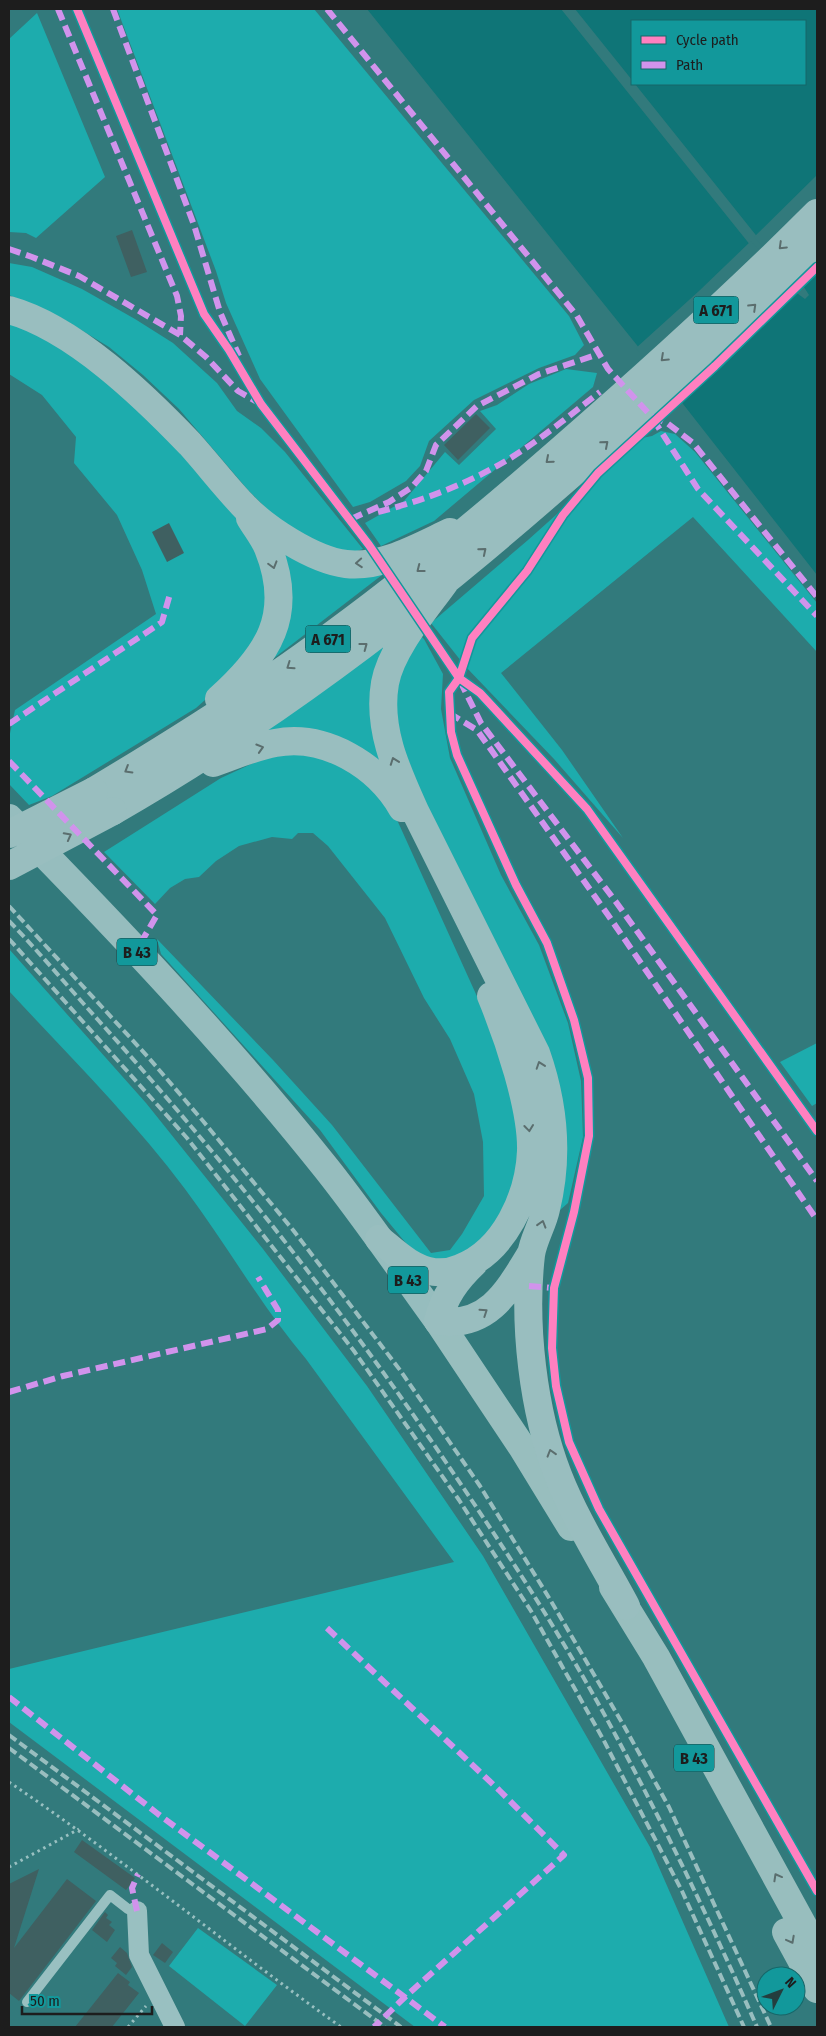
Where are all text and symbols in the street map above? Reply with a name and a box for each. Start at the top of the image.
legend [631,20,806,85]
text: Cycle path [676,31,739,49]
text: Path [676,56,703,74]
one-way arrow [779,241,788,250]
road number: A 671 [694,296,738,324]
one-way arrow [747,304,756,313]
one-way arrow [660,352,669,361]
one-way arrow [600,441,609,450]
one-way arrow [545,454,554,463]
one-way arrow [477,547,486,556]
one-way arrow [354,557,362,568]
one-way arrow [267,561,277,569]
one-way arrow [417,563,426,572]
road number: A 671 [306,626,350,652]
one-way arrow [358,643,367,651]
one-way arrow [286,660,296,669]
one-way arrow [255,744,264,754]
one-way arrow [390,757,400,765]
one-way arrow [125,764,134,774]
one-way arrow [63,832,72,842]
road number: B 43 [117,939,157,966]
one-way arrow [536,1061,546,1069]
one-way arrow [523,1124,534,1132]
one-way arrow [536,1221,546,1229]
road number: B 43 [388,1266,428,1294]
one-way arrow [478,1309,487,1318]
one-way arrow [547,1449,557,1457]
road number: B 43 [674,1745,714,1772]
one-way arrow [774,1874,784,1883]
one-way arrow [785,1935,795,1944]
north arrow [756,1966,806,2016]
text: N [781,1974,799,1991]
scale bar [22,1984,152,2016]
text: 50 m [30,1992,60,2010]

